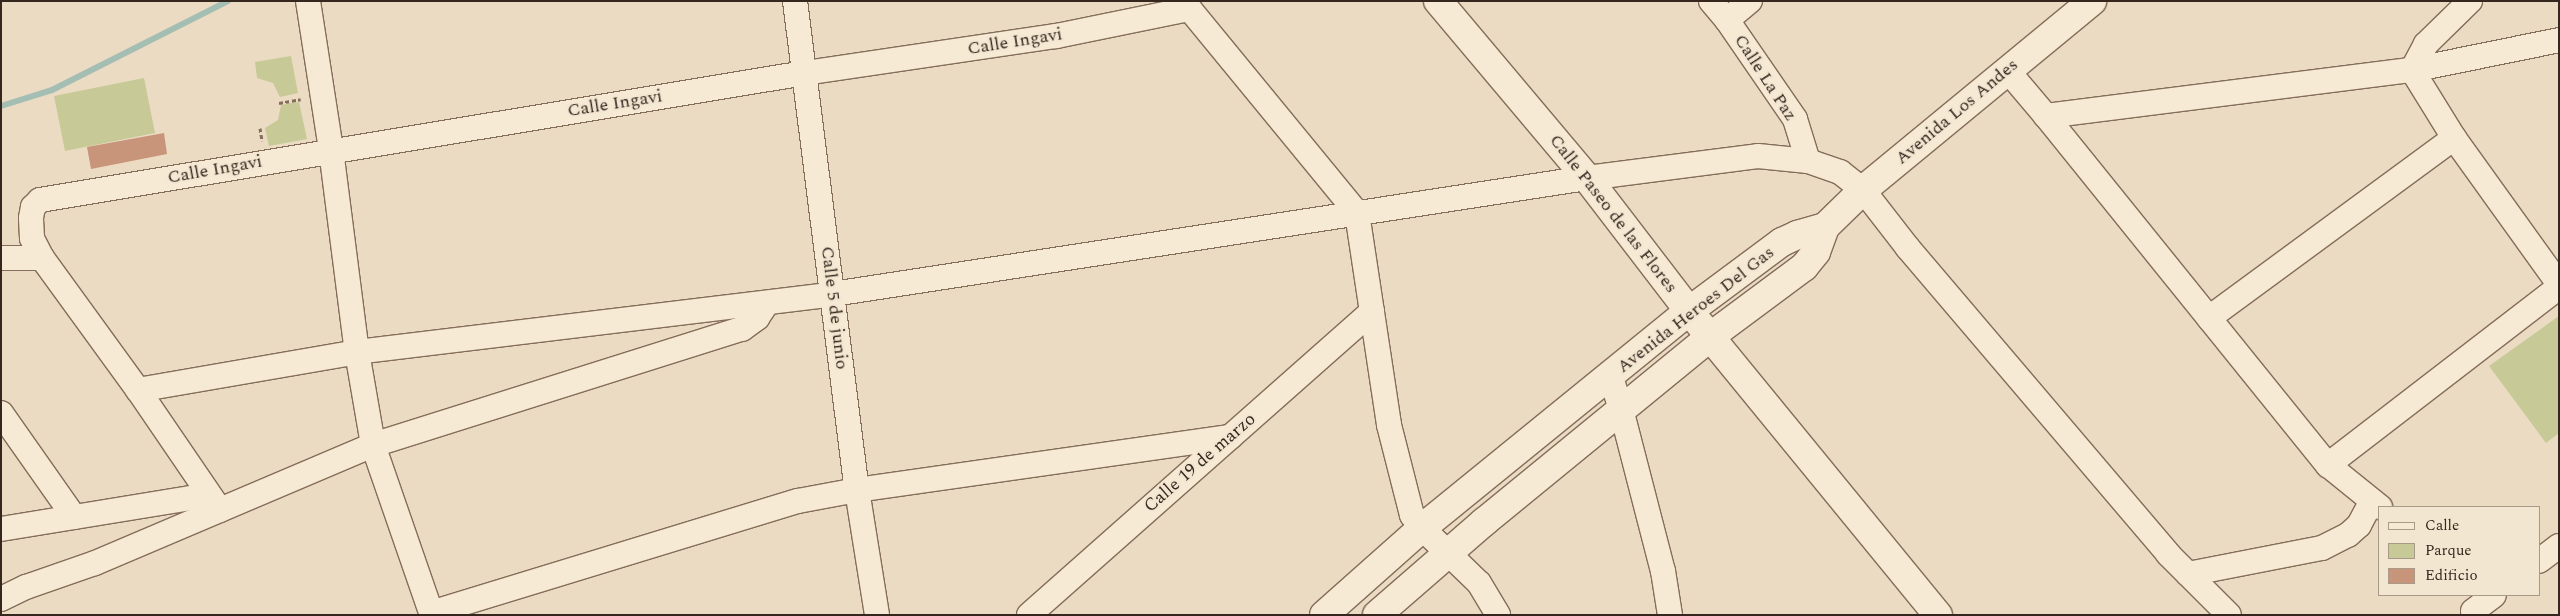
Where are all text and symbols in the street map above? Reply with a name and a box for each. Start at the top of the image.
street label: Calle Ingavi [966,24,1064,60]
street label: Calle La Paz [1729,31,1801,125]
street label: Avenida Los Andes [1891,54,2023,170]
street label: Calle Ingavi [566,86,664,122]
street label: Calle Paseo de las Flores [1544,130,1682,298]
street label: Calle Ingavi [166,151,264,189]
street label: Avenida Heroes Del Gas [1613,242,1779,378]
street label: Calle 5 de junio [816,245,852,371]
street label: Calle 19 de marzo [1140,409,1260,517]
legend [2378,506,2540,596]
text: Calle [2425,514,2459,537]
text: Parque [2425,539,2472,562]
text: Edificio [2425,564,2478,587]

